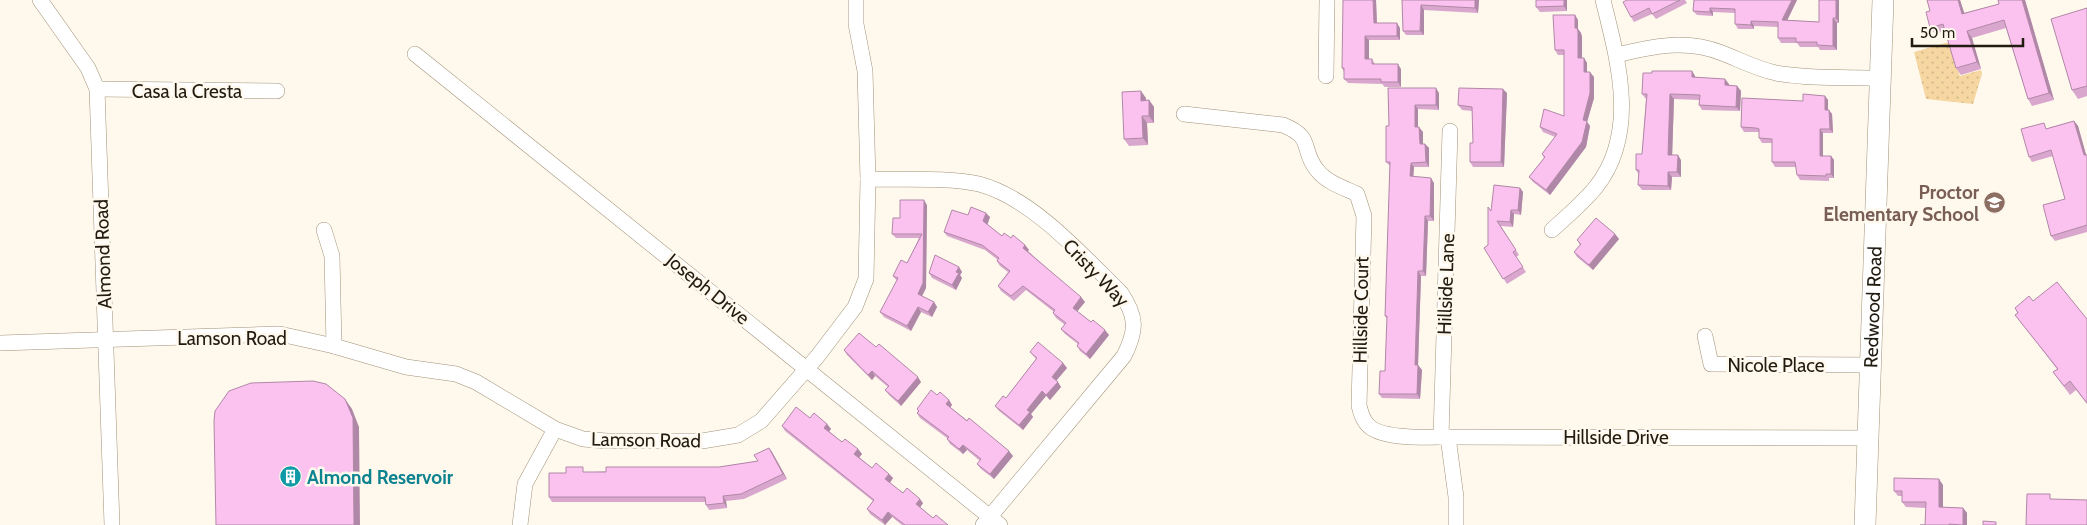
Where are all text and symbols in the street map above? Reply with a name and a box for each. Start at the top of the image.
scale bar [1912,15,2023,47]
text: 50 m [1920,24,1955,42]
street label: Casa la Cresta [132,80,242,103]
place label: Proctor Elementary School [1823,181,1980,226]
school or university icon: Proctor Elementary School [1983,191,2007,215]
street label: Almond Road [90,199,116,309]
street label: Hillside Lane [1433,233,1459,335]
street label: Cristy Way [1058,234,1134,312]
street label: Redwood Road [1859,246,1886,369]
street label: Joseph Drive [661,248,754,330]
street label: Hillside Court [1349,256,1373,364]
street label: Lamson Road [177,327,287,350]
street label: Nicole Place [1727,354,1825,377]
street label: Hillside Drive [1563,426,1669,449]
street label: Lamson Road [591,428,701,452]
building icon: Almond Reservoir [279,465,303,489]
place label: Almond Reservoir [307,466,454,489]

